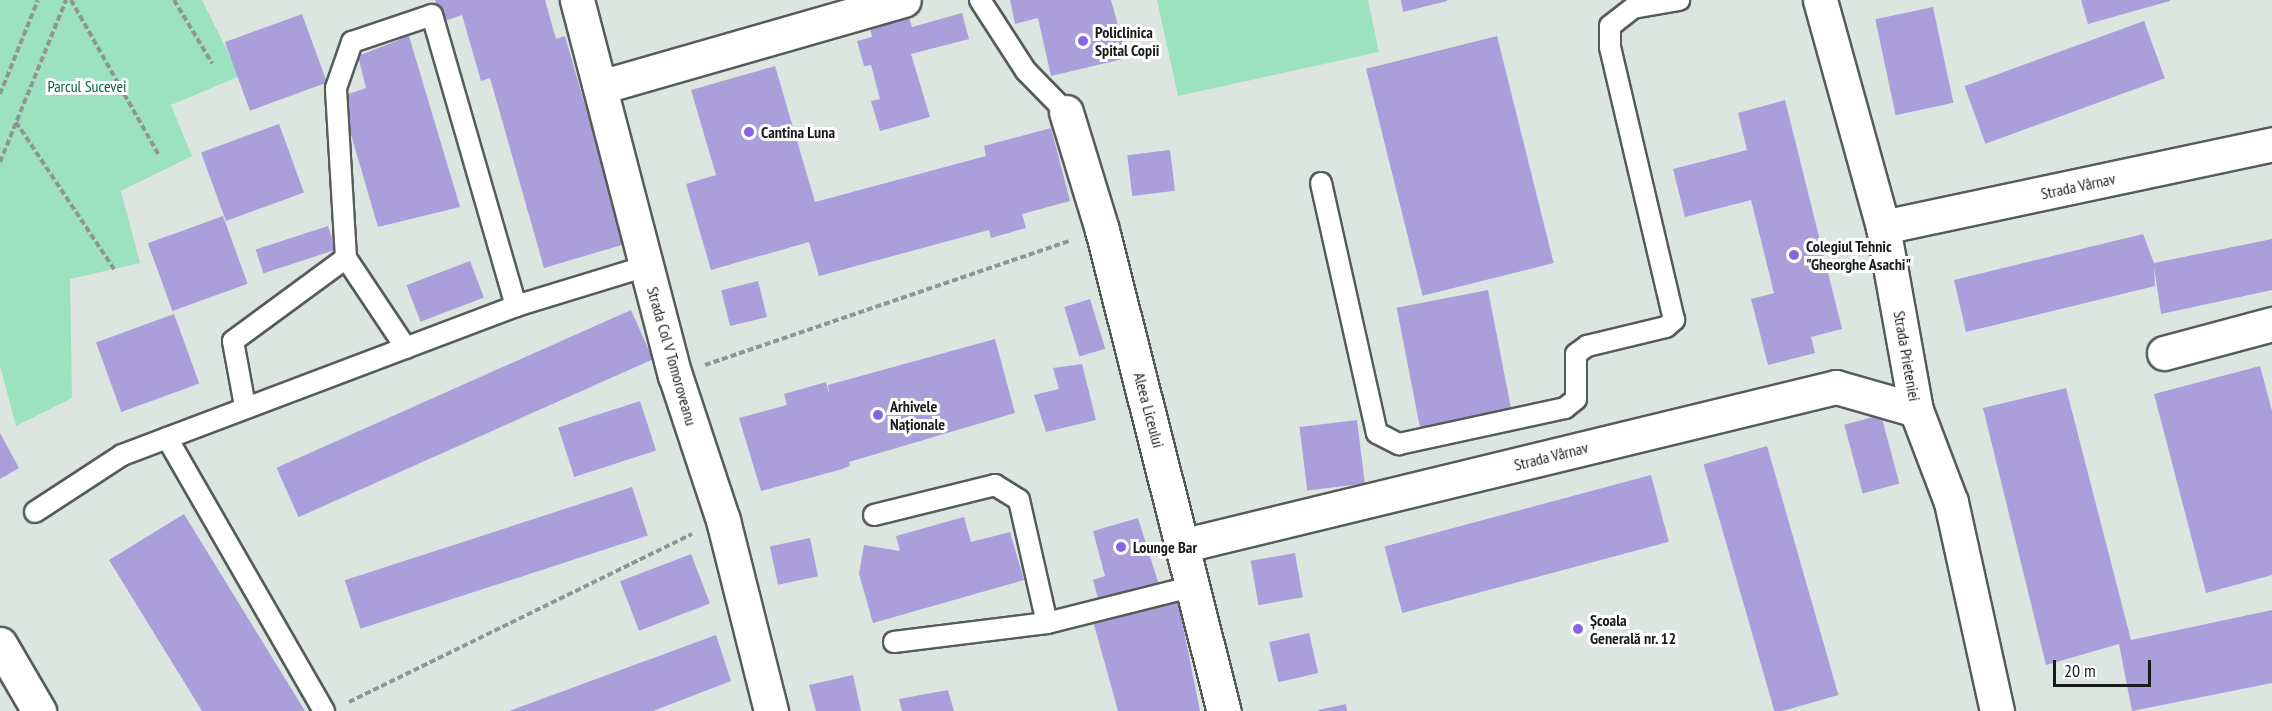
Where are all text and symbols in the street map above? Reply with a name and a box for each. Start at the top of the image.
place label: Policlinica Spital Copii [1095,22,1160,60]
marker: Policlinica Spital Copii [1076,34,1090,48]
park label: Parcul Sucevei [47,76,127,96]
place label: Cantina Luna [761,122,835,142]
marker: Cantina Luna [742,125,756,139]
street label: Strada Vârnav [2039,169,2117,203]
place label: Colegiul Tehnic "Gheorghe Asachi" [1806,236,1912,274]
marker: Colegiul Tehnic "Gheorghe Asachi" [1787,248,1801,262]
street label: Strada Col V Tomoroveanu [643,284,701,428]
street label: Strada Prieteniei [1890,309,1924,403]
street label: Aleea Liceului [1130,370,1168,450]
place label: Arhivele Naționale [890,396,945,434]
marker: Arhivele Naționale [871,408,885,422]
street label: Strada Vârnav [1512,437,1590,475]
place label: Lounge Bar [1133,537,1197,557]
marker: Lounge Bar [1114,540,1128,554]
place label: Școala Generală nr. 12 [1590,610,1677,648]
marker: Școala Generală nr. 12 [1571,622,1585,636]
scale bar [2056,648,2154,686]
text: 20 m [2064,659,2096,682]

